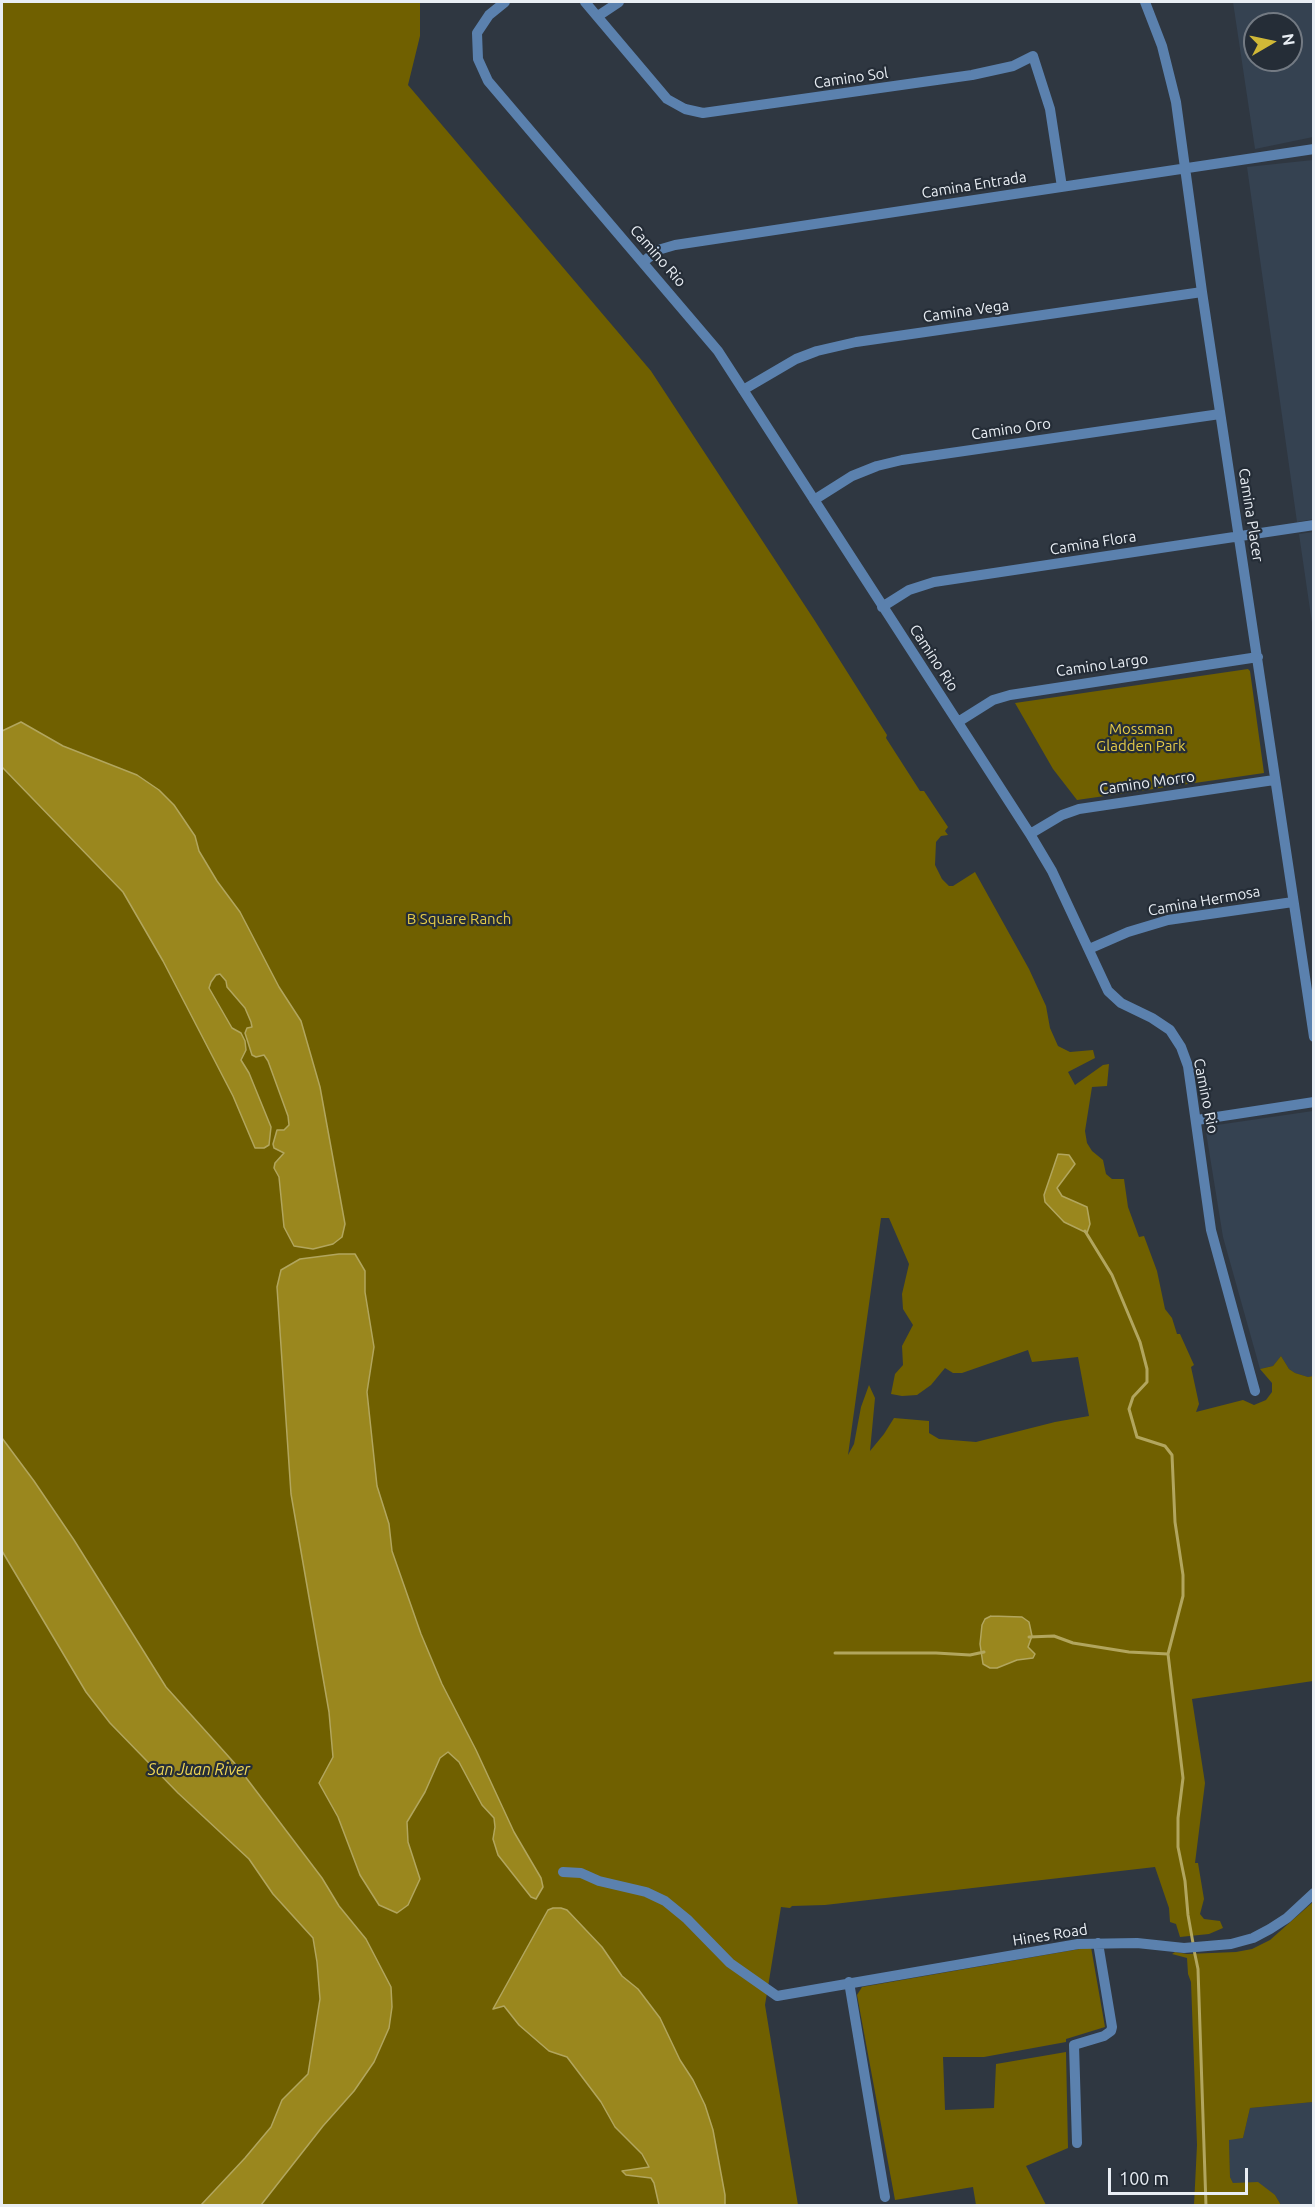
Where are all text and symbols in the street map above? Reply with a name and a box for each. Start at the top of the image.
north arrow [1243,12,1303,72]
text: N [1279,32,1299,47]
street label: Camino Sol [813,64,889,92]
street label: Camina Entrada [920,168,1028,202]
street label: Camino Rio [626,221,690,291]
street label: Camina Vega [922,296,1010,326]
street label: Camino Oro [970,414,1052,444]
street label: Camina Placer [1235,467,1267,563]
street label: Camina Flora [1049,527,1137,559]
street label: Camino Rio [906,621,962,695]
street label: Camino Largo [1055,650,1149,680]
park label: Mossman Gladden Park [1096,720,1186,755]
street label: Camino Morro [1098,767,1196,799]
street label: Camina Hermosa [1147,882,1261,920]
park label: B Square Ranch [407,910,511,928]
street label: Camino Rio [1190,1057,1222,1135]
water label: San Juan River [148,1760,250,1780]
street label: Hines Road [1011,1920,1089,1950]
scale bar [1111,2156,1250,2194]
text: 100 m [1119,2168,1169,2188]

